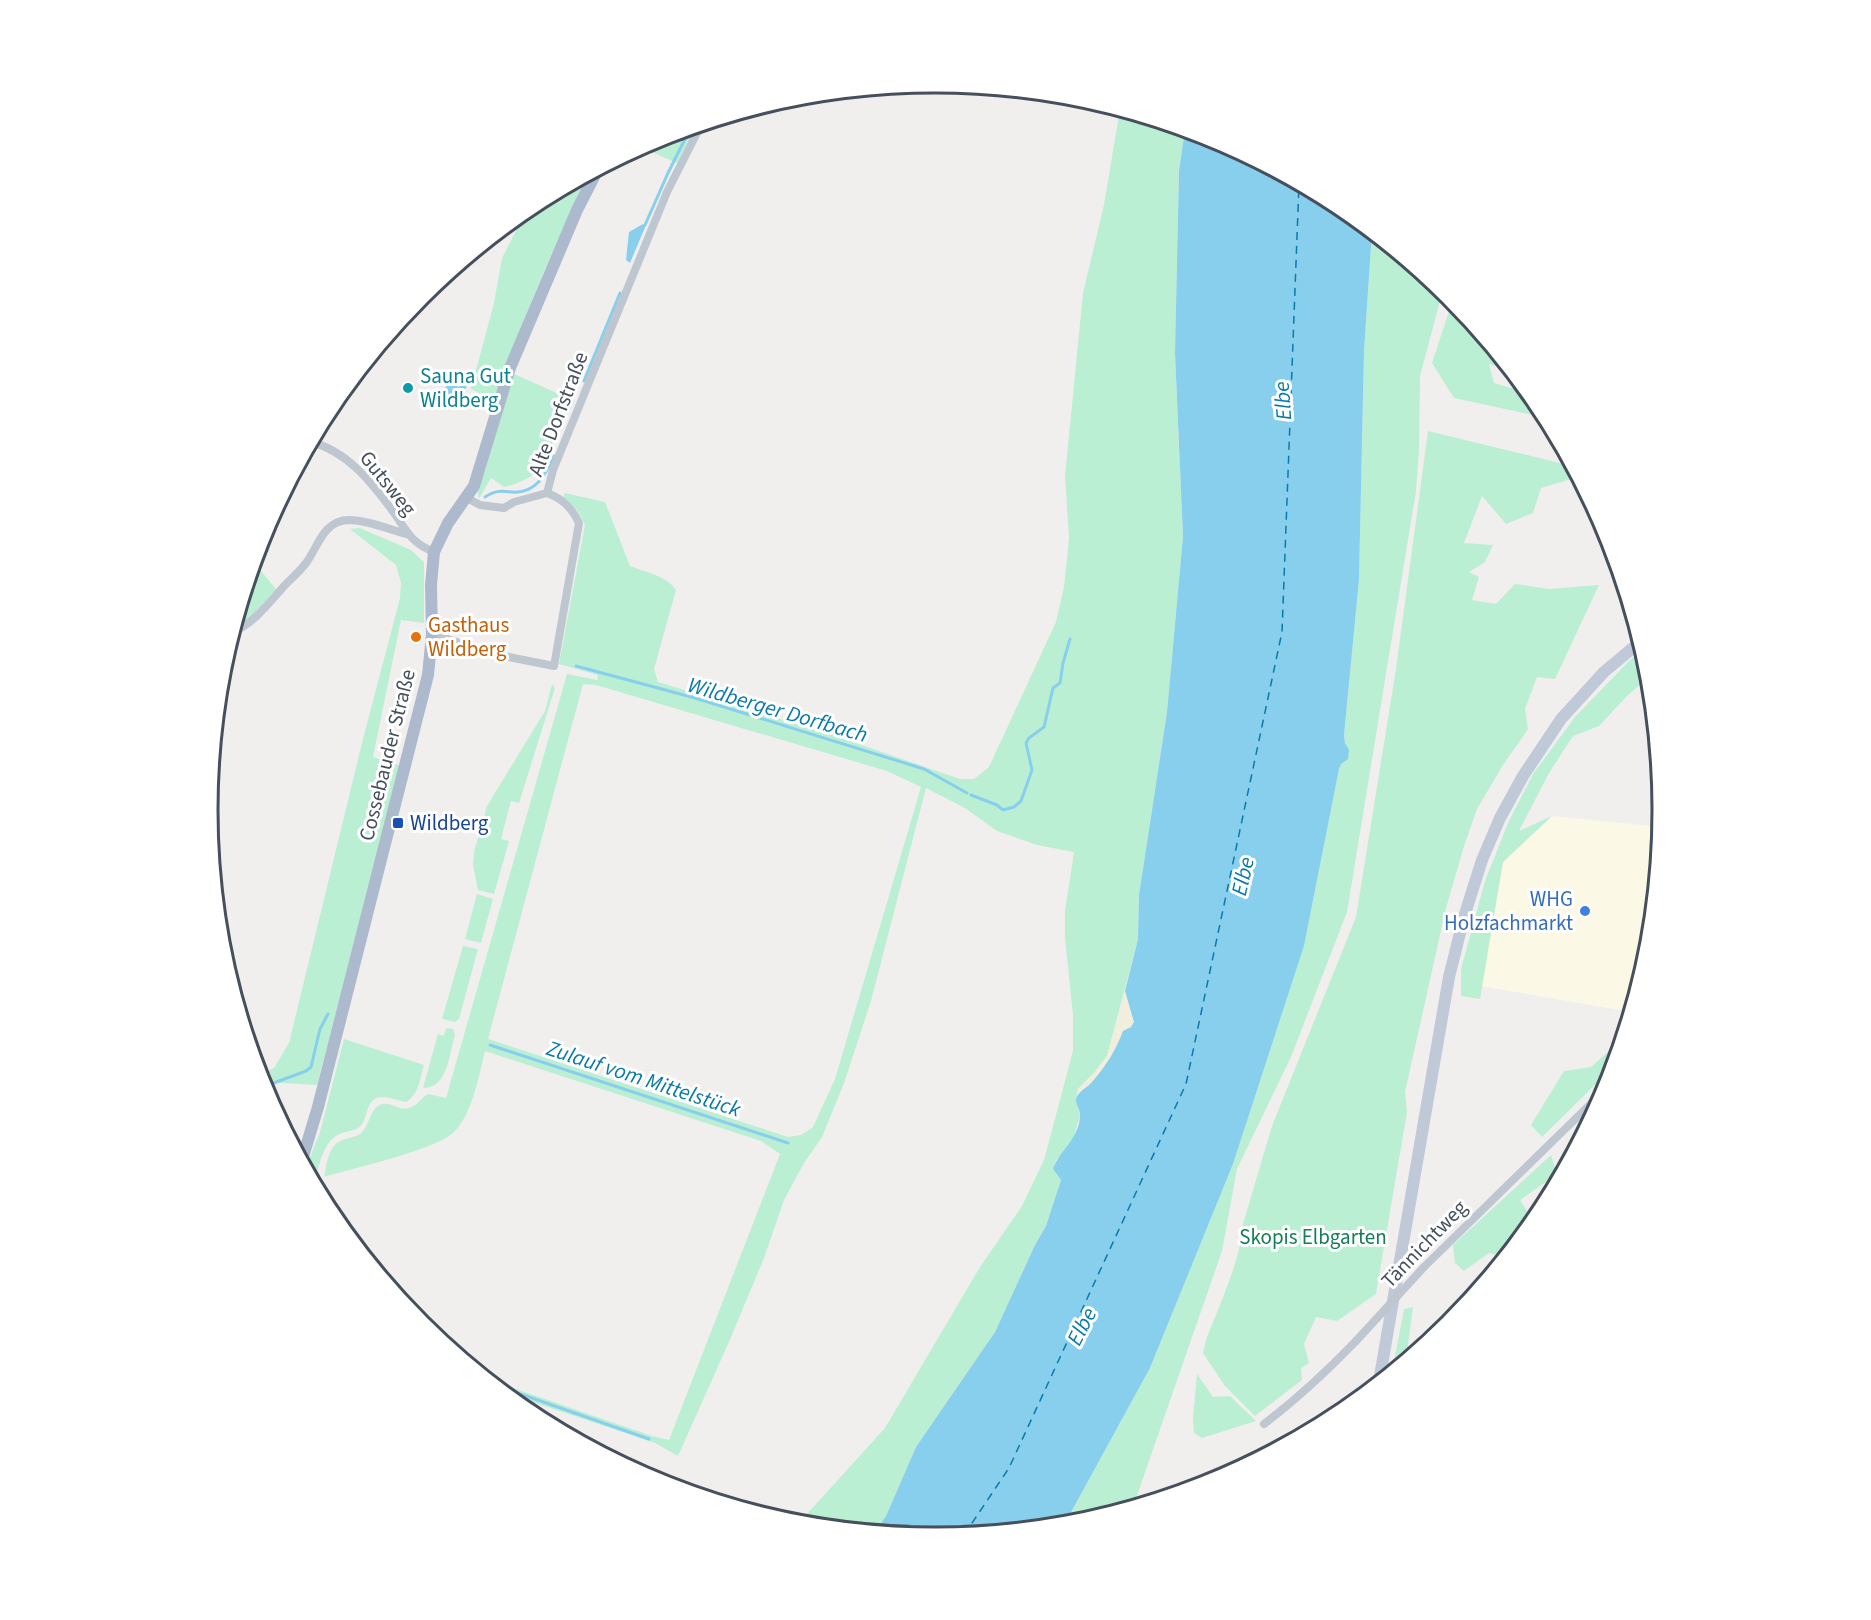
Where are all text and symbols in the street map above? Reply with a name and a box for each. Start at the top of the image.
street label: Alte Dorfstraße [520,347,596,481]
place label: Sauna Gut Wildberg [420,361,511,415]
water label: Elbe [1266,380,1300,421]
marker: Sauna Gut Wildberg [401,381,415,395]
street label: Gutsweg [352,444,424,522]
place label: Gasthaus Wildberg [428,610,509,664]
marker: Gasthaus Wildberg [409,630,423,644]
street label: Cossebauder Straße [351,666,423,844]
water label: Wildberger Dorfbach [684,669,871,751]
place label: Wildberg [410,808,489,838]
marker: Wildberg [391,816,405,830]
water label: Elbe [1223,854,1263,899]
place label: WHG Holzfachmarkt [1444,884,1573,938]
marker: WHG Holzfachmarkt [1578,904,1592,918]
water label: Zulauf vom Mittelstück [542,1032,745,1126]
street label: Tännichtweg [1374,1193,1474,1295]
park label: Skopis Elbgarten [1239,1222,1387,1252]
water label: Elbe [1059,1302,1105,1351]

